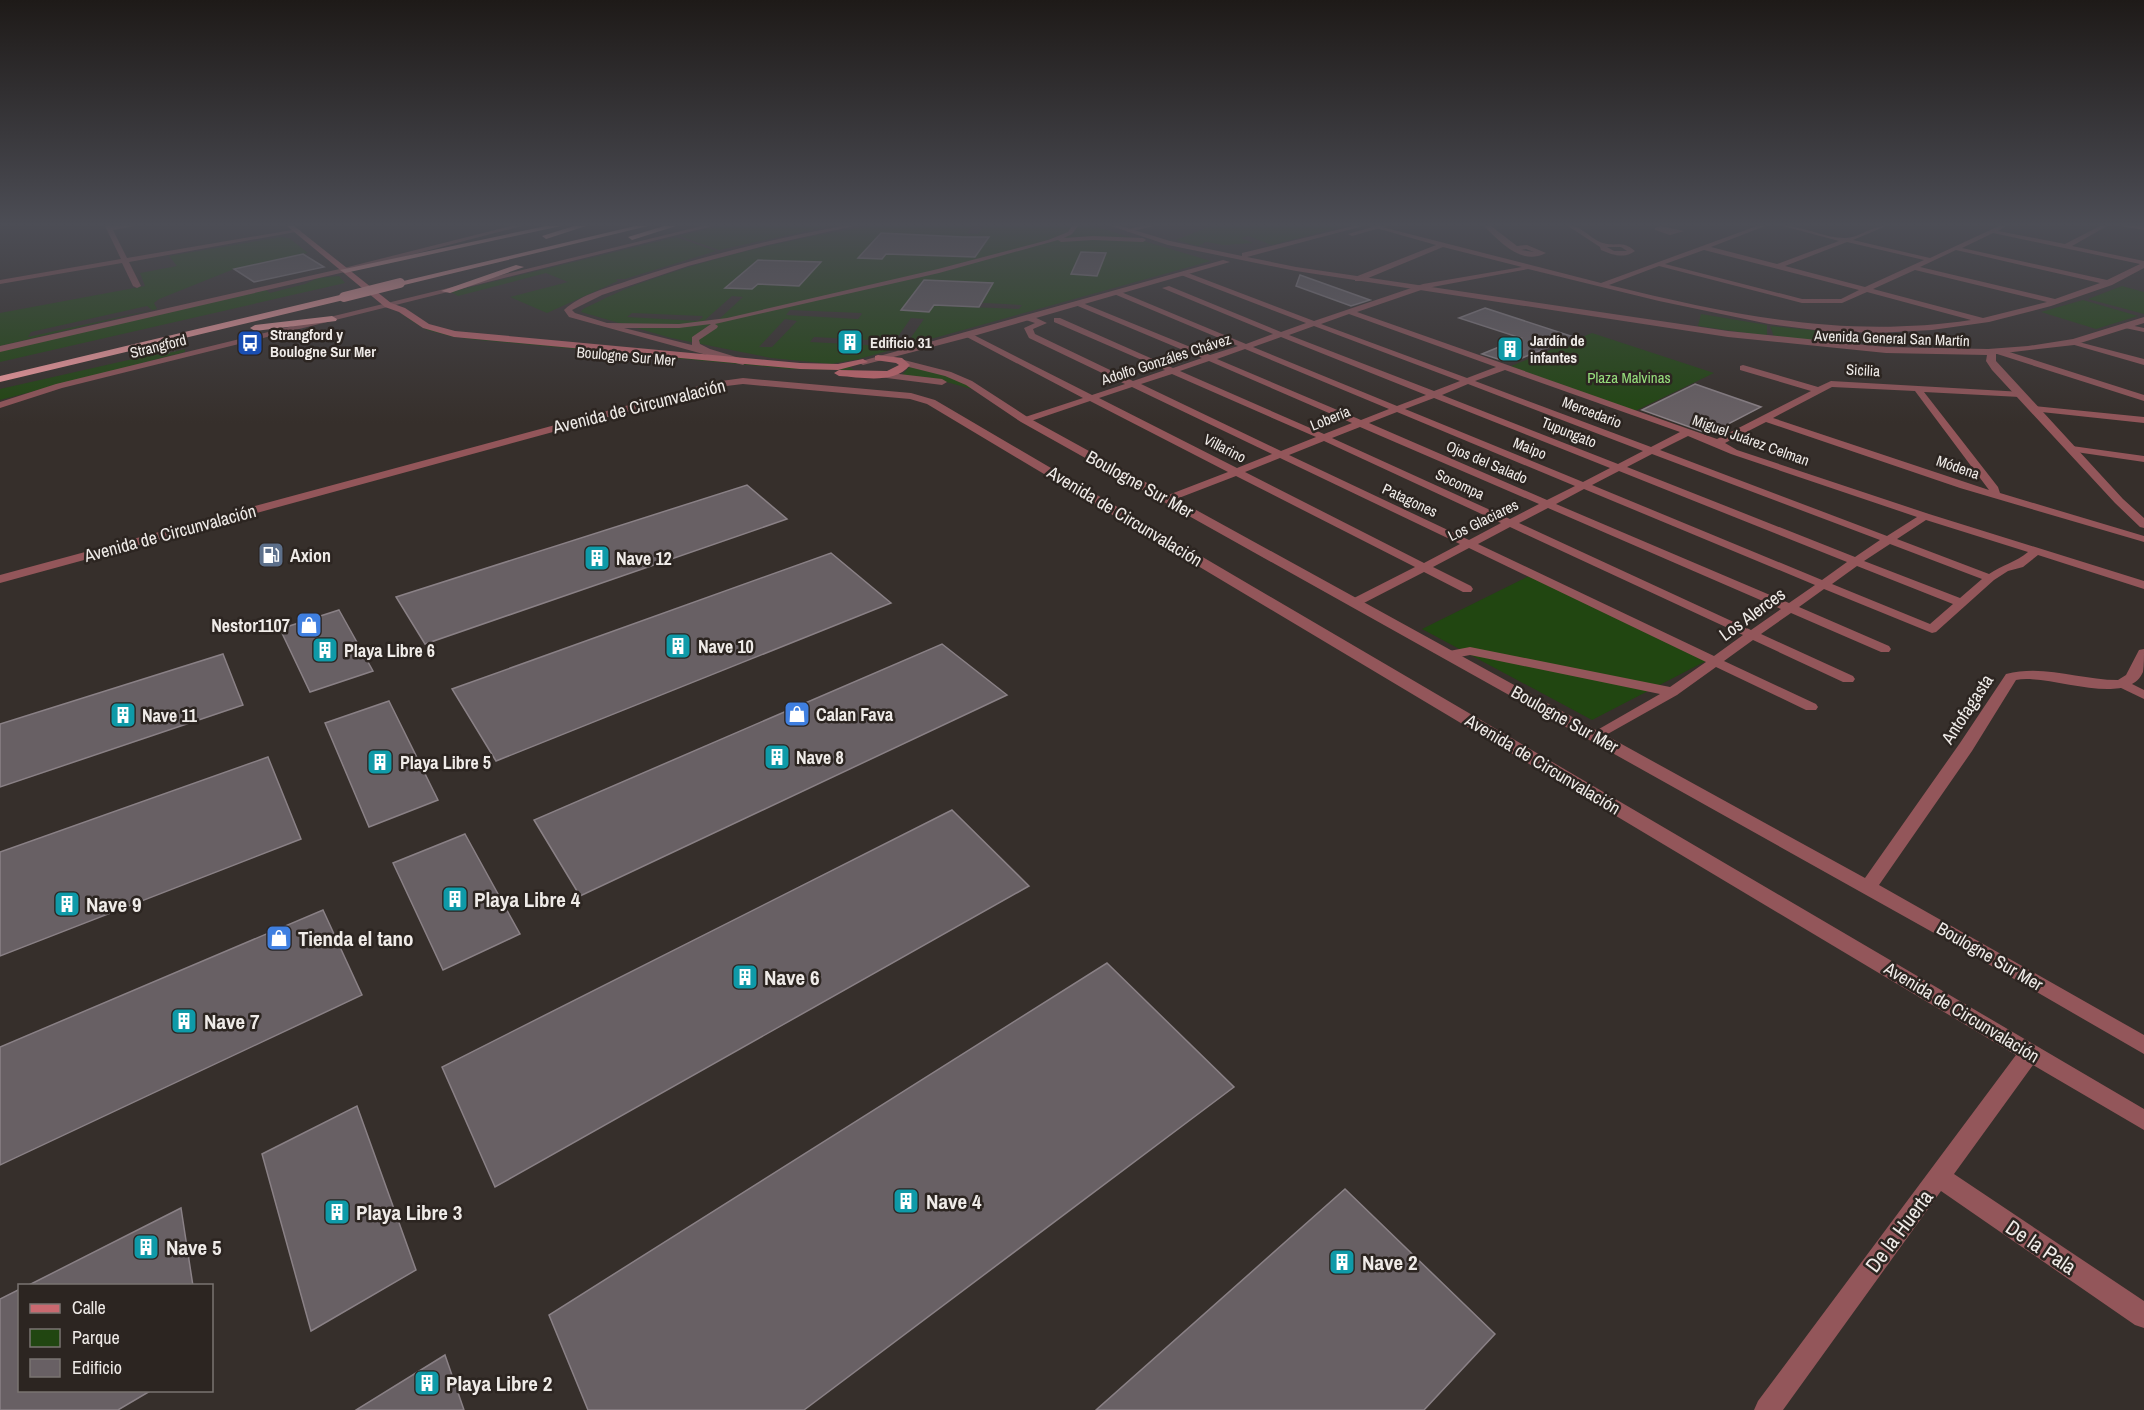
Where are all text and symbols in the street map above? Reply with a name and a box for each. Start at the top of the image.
place label: Strangford y Boulogne Sur Mer [270,324,376,362]
street label: Avenida General San Martín [1813,325,1970,351]
building icon: Edificio 31 [835,327,865,357]
bus stop icon: Strangford y Boulogne Sur Mer [235,328,265,358]
street label: Adolfo Gonzáles Chávez [1097,328,1234,390]
street label: Strangford [128,329,188,363]
place label: Jardín de infantes [1530,330,1585,368]
place label: Edificio 31 [870,332,932,353]
building icon: Jardín de infantes [1495,334,1525,364]
street label: Boulogne Sur Mer [576,341,676,371]
street label: Sicilia [1845,359,1881,381]
park label: Plaza Malvinas [1587,367,1671,388]
street label: Avenida de Circunvalación [549,372,728,440]
street label: Mercedario [1559,391,1625,433]
street label: Lobería [1307,400,1353,436]
street label: Miguel Juárez Celman [1690,409,1812,471]
street label: Tupungato [1538,411,1600,453]
street label: Villarino [1200,428,1250,468]
street label: Maipo [1510,432,1550,464]
street label: Ojos del Salado [1443,435,1531,489]
street label: Boulogne Sur Mer [1082,444,1198,524]
street label: Módena [1934,450,1983,484]
street label: Avenida de Circunvalación [1042,459,1207,572]
street label: Socompa [1432,464,1488,505]
street label: Patagones [1379,478,1441,522]
street label: Los Glaciares [1444,494,1522,546]
street label: Avenida de Circunvalación [80,498,259,568]
fuel station icon: Axion [256,540,286,570]
place label: Axion [290,543,331,568]
building icon: Nave 12 [582,543,612,573]
place label: Nave 12 [616,546,672,571]
street label: Los Alerces [1714,581,1790,647]
shop icon: Nestor1107 [294,610,324,640]
place label: Nestor1107 [211,613,290,638]
building icon: Nave 10 [663,631,693,661]
place label: Nave 10 [698,634,754,659]
building icon: Playa Libre 6 [310,635,340,665]
place label: Playa Libre 6 [344,638,435,663]
street label: Antofagasta [1935,669,1999,750]
street label: Boulogne Sur Mer [1507,679,1623,759]
shop icon: Calan Fava [782,699,812,729]
building icon: Nave 11 [108,700,138,730]
place label: Calan Fava [816,702,894,727]
place label: Nave 11 [142,703,198,728]
street label: Avenida de Circunvalación [1460,707,1625,820]
building icon: Nave 8 [762,742,792,772]
place label: Nave 8 [796,745,844,770]
building icon: Playa Libre 5 [365,747,395,777]
place label: Playa Libre 5 [400,750,491,775]
building icon: Playa Libre 4 [440,884,470,914]
place label: Playa Libre 4 [474,885,581,914]
building icon: Nave 9 [52,889,82,919]
place label: Nave 9 [86,890,142,919]
street label: Boulogne Sur Mer [1932,915,2048,997]
shop icon: Tienda el tano [264,923,294,953]
place label: Tienda el tano [298,924,414,953]
street label: Avenida de Circunvalación [1879,955,2044,1068]
building icon: Nave 6 [730,962,760,992]
place label: Nave 6 [764,963,820,992]
building icon: Nave 7 [169,1006,199,1036]
place label: Nave 7 [204,1007,260,1036]
street label: De la Huerta [1858,1183,1940,1278]
building icon: Nave 4 [891,1186,921,1216]
place label: Nave 4 [926,1187,982,1216]
building icon: Playa Libre 3 [322,1197,352,1227]
place label: Playa Libre 3 [356,1198,462,1227]
street label: De la Pala [2000,1213,2082,1281]
building icon: Nave 5 [131,1232,161,1262]
place label: Nave 5 [166,1233,222,1262]
building icon: Nave 2 [1327,1247,1357,1277]
place label: Nave 2 [1362,1248,1418,1277]
legend [18,1284,213,1392]
text: Calle [72,1295,106,1320]
text: Parque [72,1325,120,1350]
text: Edificio [72,1355,122,1380]
building icon: Playa Libre 2 [412,1368,442,1398]
place label: Playa Libre 2 [446,1369,552,1398]

